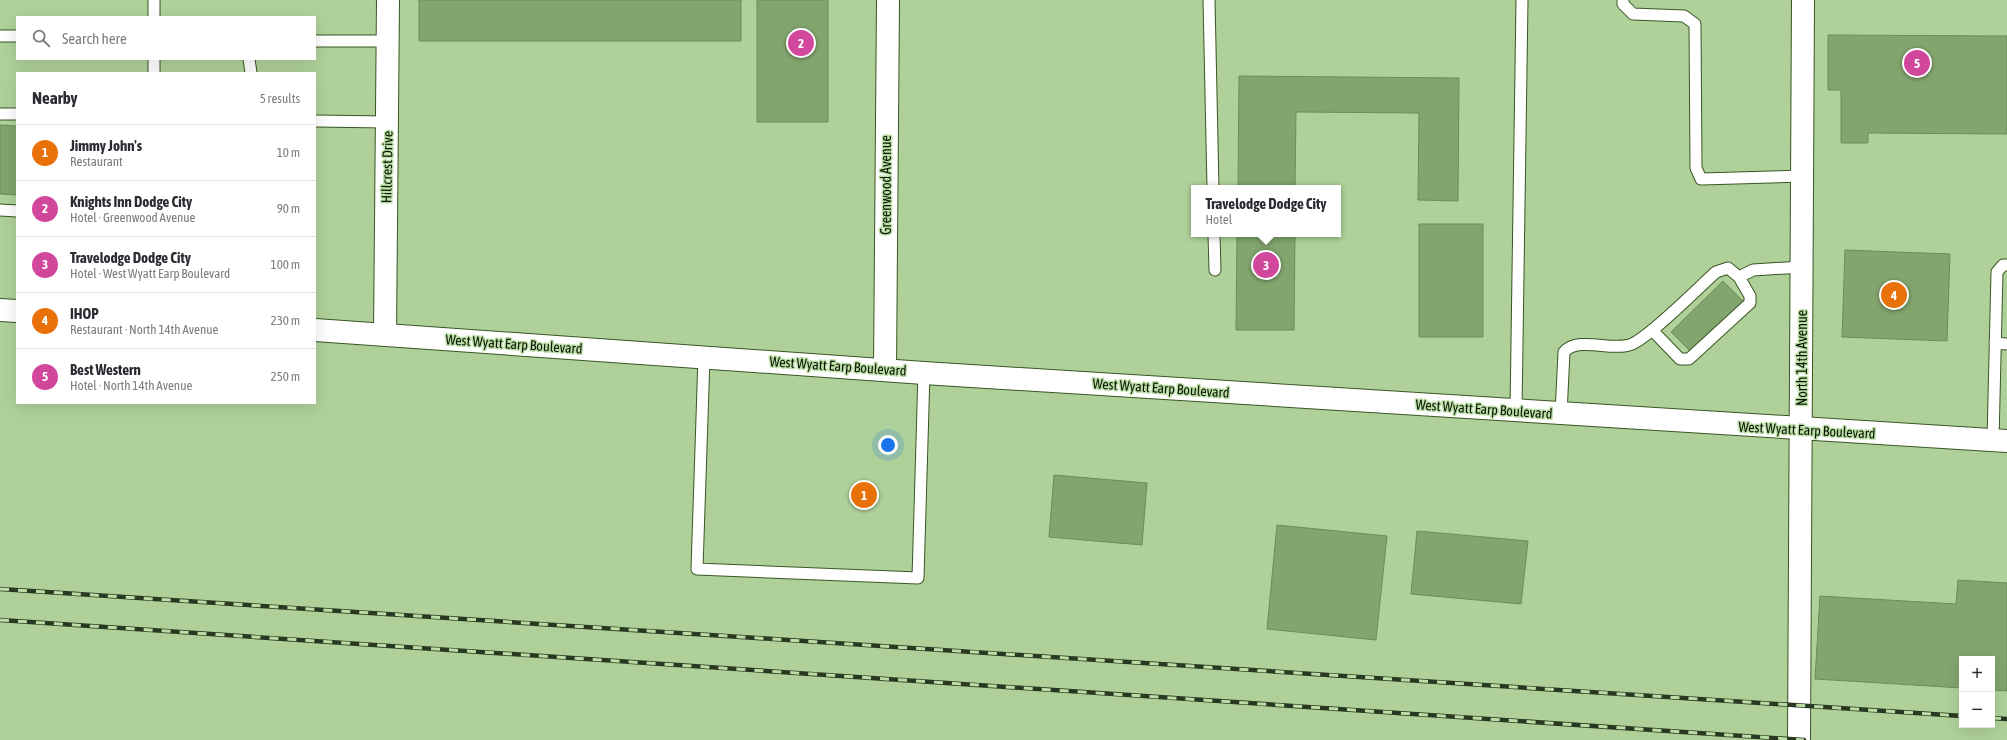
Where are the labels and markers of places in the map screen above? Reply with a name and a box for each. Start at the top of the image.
pin: 2 [788,28,814,58]
pin: 5 [1904,48,1930,78]
pin: 3 [1253,250,1279,280]
pin: 4 [1881,280,1907,310]
pin: 1 [851,480,877,510]

